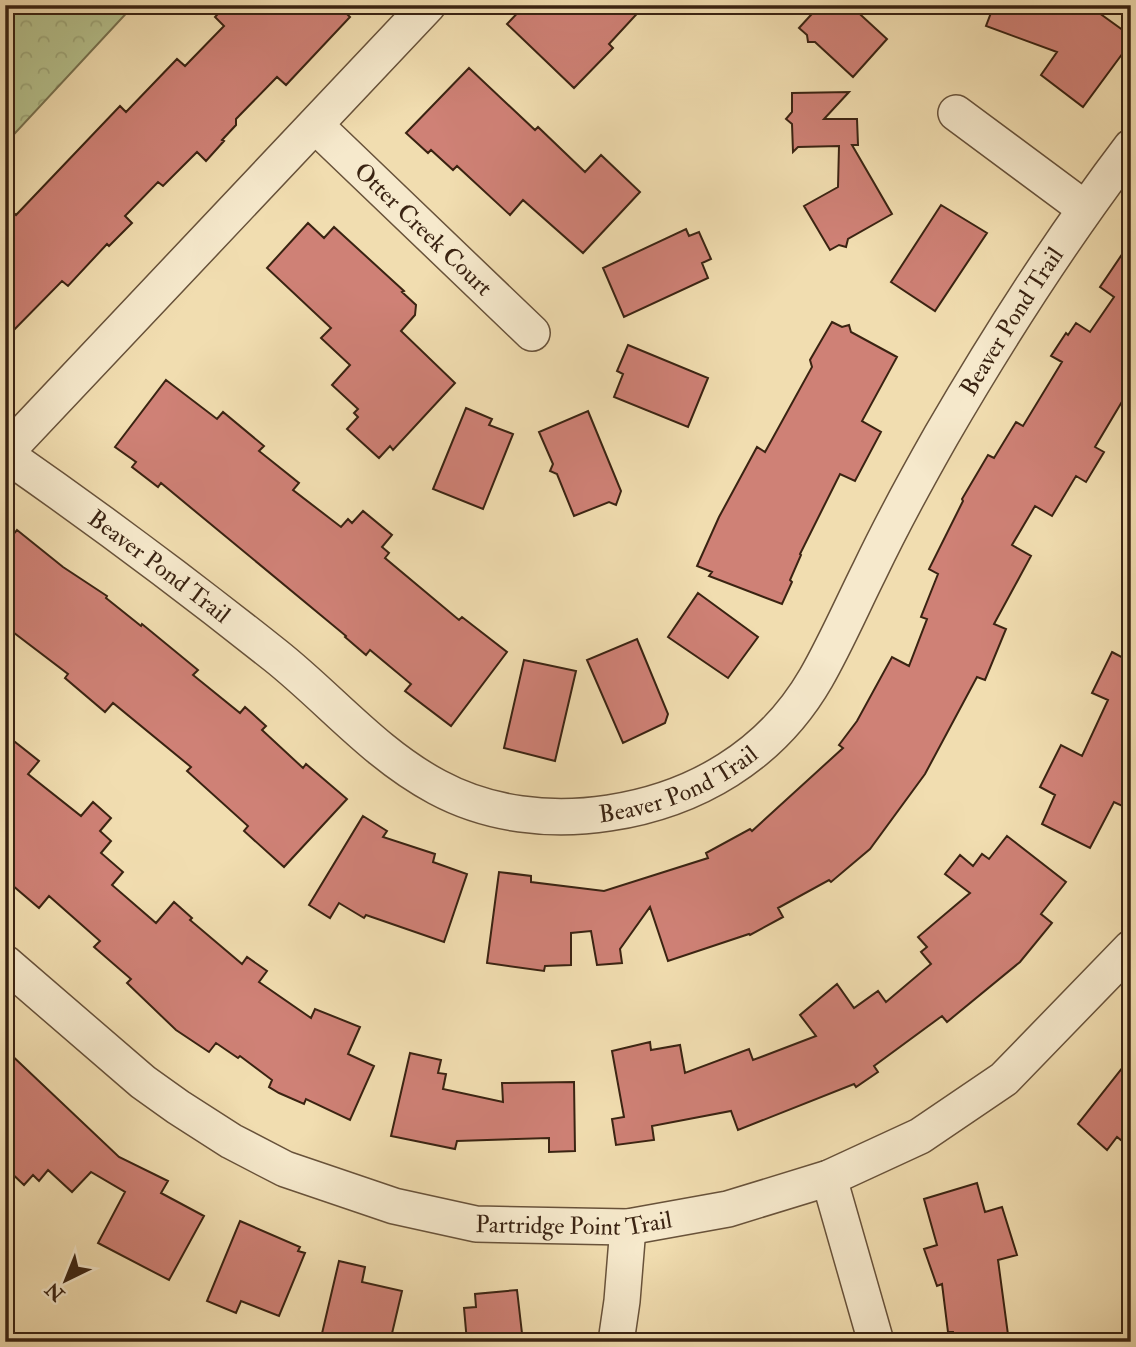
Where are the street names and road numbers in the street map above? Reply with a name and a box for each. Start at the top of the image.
street label: Otter Creek Court [348,156,500,303]
street label: Beaver Pond Trail [953,241,1070,401]
street label: Beaver Pond Trail [82,503,237,630]
street label: Beaver Pond Trail [597,739,764,830]
street label: Partridge Point Trail [475,1204,674,1243]

